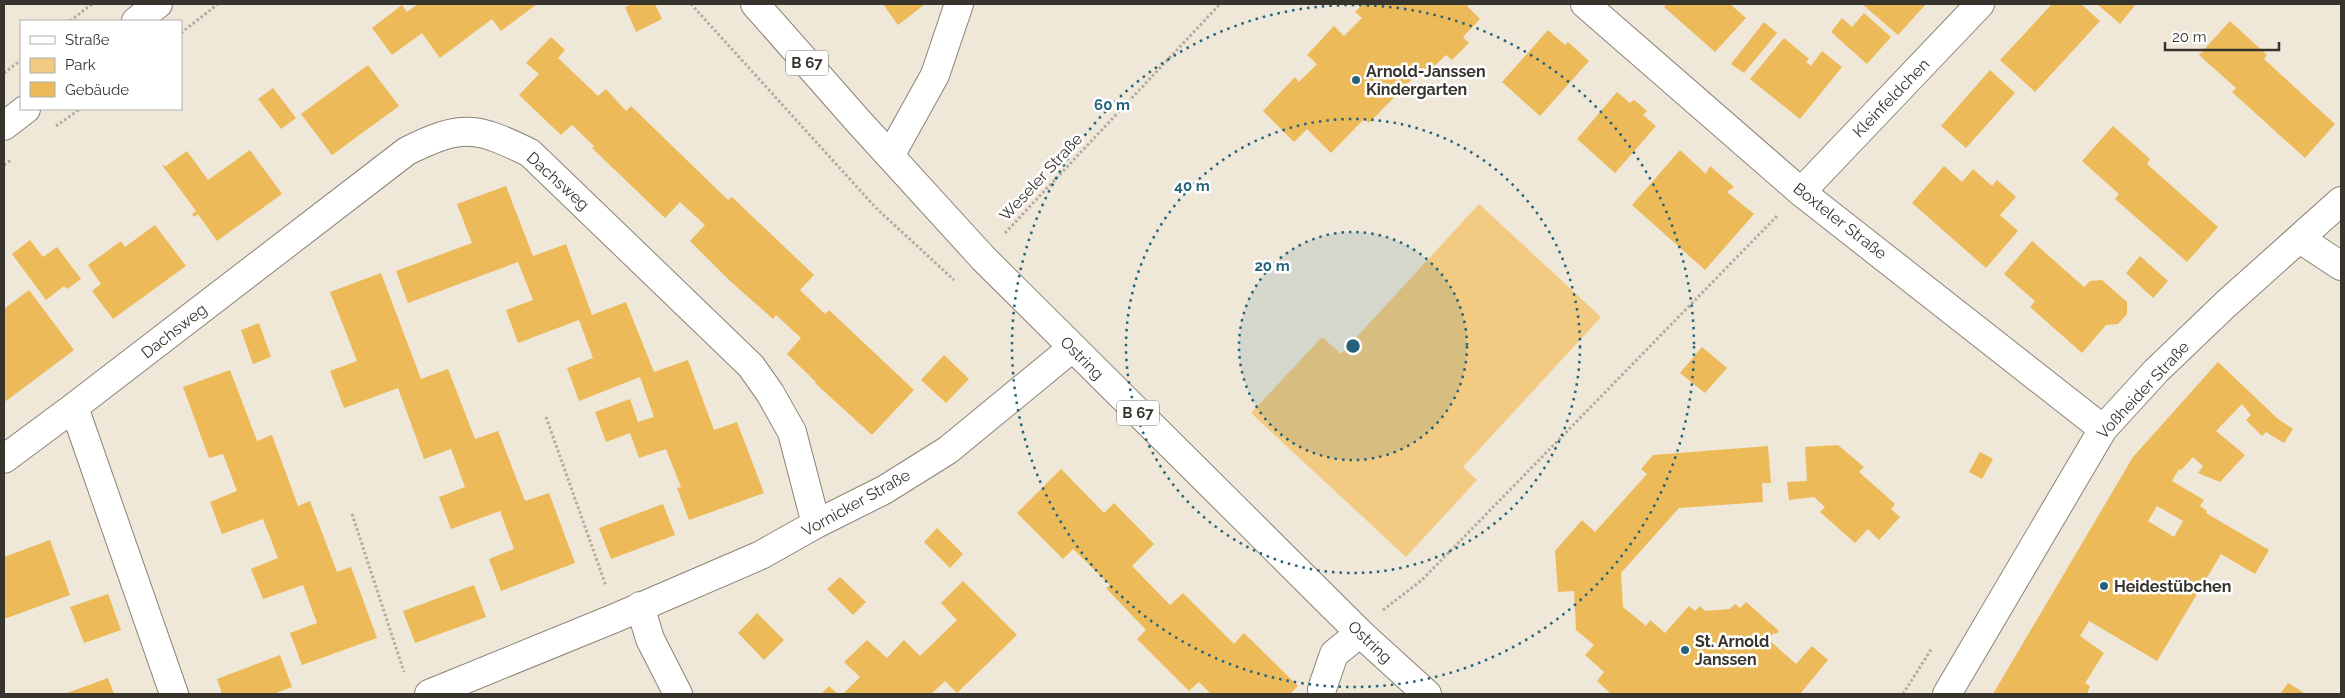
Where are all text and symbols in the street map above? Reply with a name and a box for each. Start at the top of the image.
legend [20,20,182,110]
scale bar [2165,20,2279,52]
text: 20 m [2172,28,2207,46]
text: Straße [65,31,110,49]
road number: B 67 [786,50,828,76]
street label: Kleinfeldchen [1849,55,1933,141]
text: Park [65,56,96,74]
place label: Arnold-Janssen Kindergarten [1366,62,1486,99]
marker: Arnold-Janssen Kindergarten [1350,74,1362,86]
text: Gebäude [65,81,129,99]
text: 60 m [1094,96,1130,114]
street label: Weseler Straße [996,129,1086,225]
street label: Dachsweg [523,148,593,214]
text: 40 m [1174,177,1210,195]
street label: Boxteler Straße [1790,179,1890,263]
text: 20 m [1254,257,1290,275]
street label: Dachsweg [138,300,210,362]
street label: Ostring [1056,332,1108,384]
centre of rings [1344,337,1362,355]
street label: Voßheider Straße [2093,337,2193,443]
road number: B 67 [1117,400,1159,426]
street label: Vornicker Straße [799,465,913,541]
place label: Heidestübchen [2114,577,2231,596]
marker: Heidestübchen [2098,580,2110,592]
street label: Ostring [1344,617,1396,667]
place label: St. Arnold Janssen [1695,632,1769,669]
marker: St. Arnold Janssen [1679,644,1691,656]

